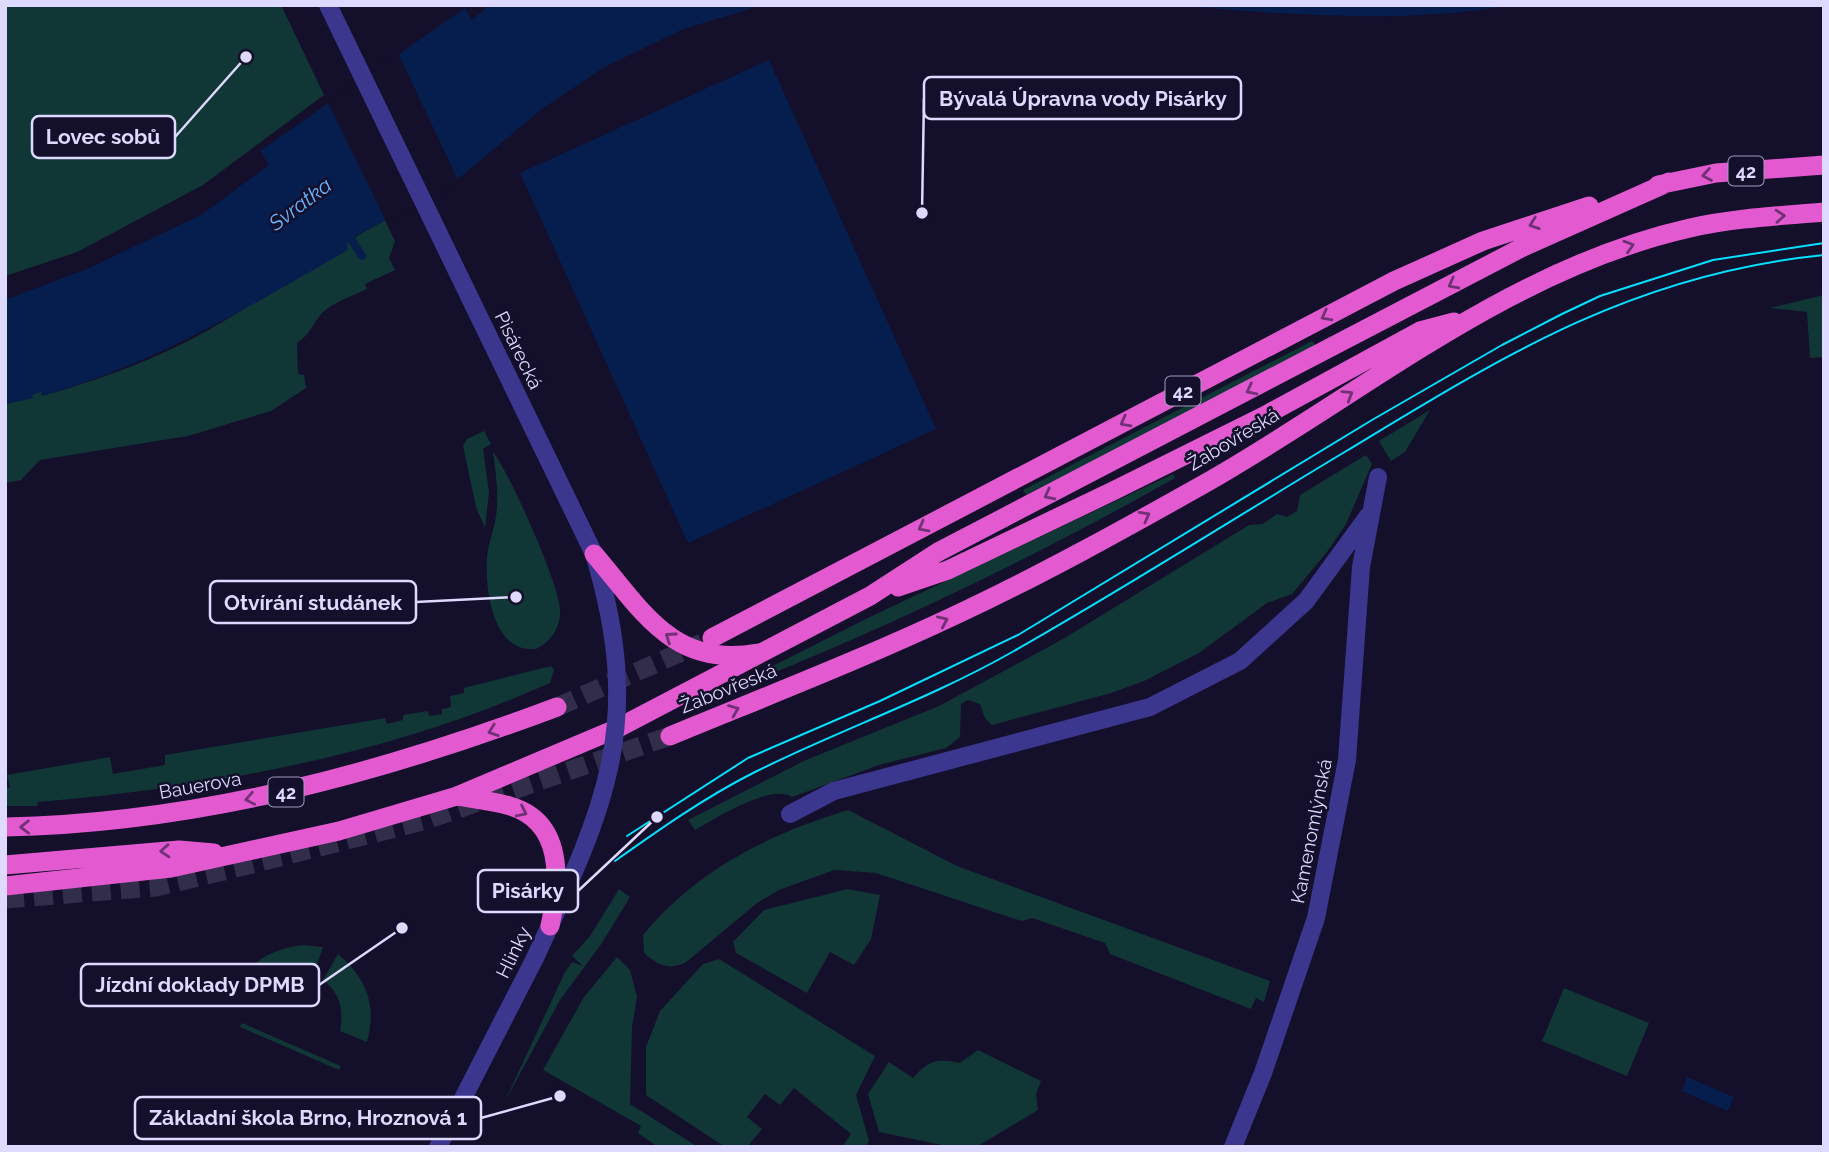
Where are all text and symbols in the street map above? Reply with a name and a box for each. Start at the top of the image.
callout: Bývalá Úpravna vody Pisárky [924,77,1241,119]
text: Bývalá Úpravna vody Pisárky [939,86,1227,111]
callout: Lovec sobů [32,116,175,158]
text: Lovec sobů [46,124,160,149]
road number: 42 [1728,156,1764,186]
one-way arrow [1701,167,1713,182]
water label: Svratka [263,172,336,236]
one-way arrow [1775,209,1786,224]
one-way arrow [1528,216,1540,230]
one-way arrow [1623,240,1635,255]
one-way arrow [1447,276,1460,290]
street label: Pisárecká [491,308,547,392]
one-way arrow [1321,308,1333,322]
road number: 42 [1166,376,1200,405]
one-way arrow [1246,382,1258,395]
one-way arrow [1341,390,1354,403]
street label: Žabovřeská [1184,403,1282,475]
one-way arrow [1120,413,1132,427]
one-way arrow [1044,486,1056,500]
one-way arrow [1138,511,1150,525]
one-way arrow [918,519,930,533]
callout: Otvírání studánek [210,581,416,623]
text: Otvírání studánek [224,590,402,615]
one-way arrow [936,615,948,629]
one-way arrow [665,633,678,645]
street label: Žabovřeská [676,659,780,717]
one-way arrow [726,704,739,718]
one-way arrow [487,723,499,737]
street label: Kamenomlýnská [1286,757,1336,905]
street label: Bauerova [157,767,243,803]
road number: 42 [268,778,304,806]
one-way arrow [244,791,256,806]
one-way arrow [515,804,527,818]
one-way arrow [19,819,30,834]
one-way arrow [159,843,170,858]
callout: Pisárky [478,870,578,912]
text: Pisárky [492,878,565,903]
street label: Hlinky [491,923,535,981]
callout: Jízdní doklady DPMB [81,964,319,1006]
text: Jízdní doklady DPMB [95,972,305,997]
callout: Základní škola Brno, Hroznová 1 [135,1097,481,1139]
text: Základní škola Brno, Hroznová 1 [149,1105,467,1130]

